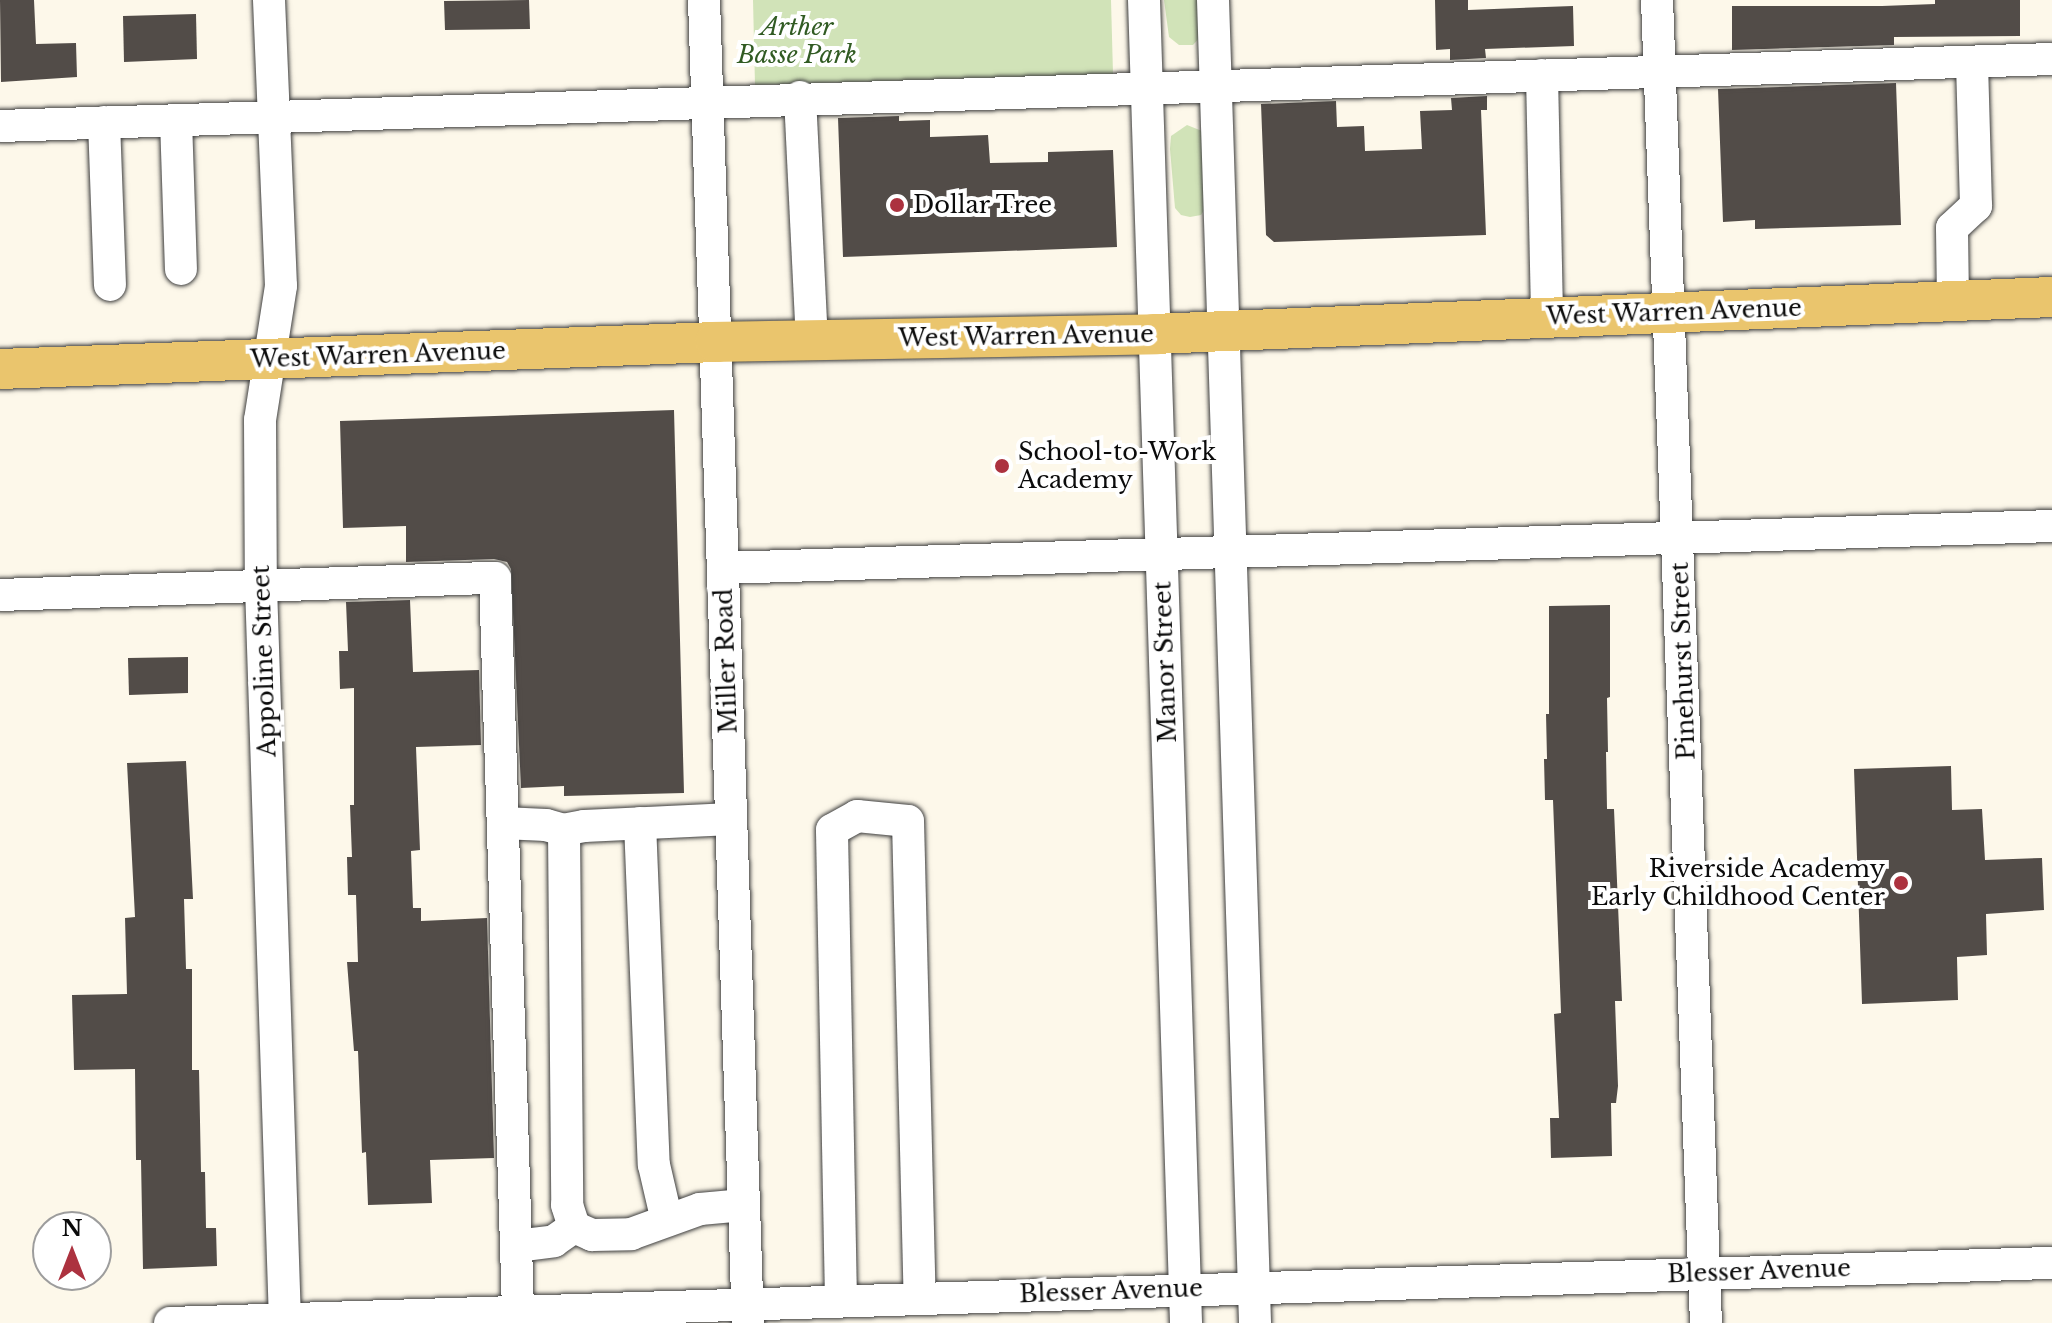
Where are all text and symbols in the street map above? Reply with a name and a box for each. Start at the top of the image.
park label: Arther Basse Park [737,13,857,69]
place label: Dollar Tree [913,191,1053,219]
marker: Dollar Tree [888,196,906,214]
street label: West Warren Avenue [1545,293,1803,331]
street label: West Warren Avenue [897,319,1155,353]
street label: West Warren Avenue [249,336,507,374]
place label: School-to-Work Academy [1018,438,1216,494]
marker: School-to-Work Academy [993,457,1011,475]
street label: Pinehurst Street [1665,562,1701,760]
street label: Appoline Street [246,564,282,758]
street label: Manor Street [1148,580,1182,744]
street label: Miller Road [709,588,743,734]
place label: Riverside Academy Early Childhood Center [1590,855,1885,911]
marker: Riverside Academy Early Childhood Center [1892,874,1910,892]
north arrow [32,1211,112,1291]
text: N [62,1215,82,1242]
street label: Blesser Avenue [1666,1253,1852,1289]
street label: Blesser Avenue [1018,1273,1204,1309]

